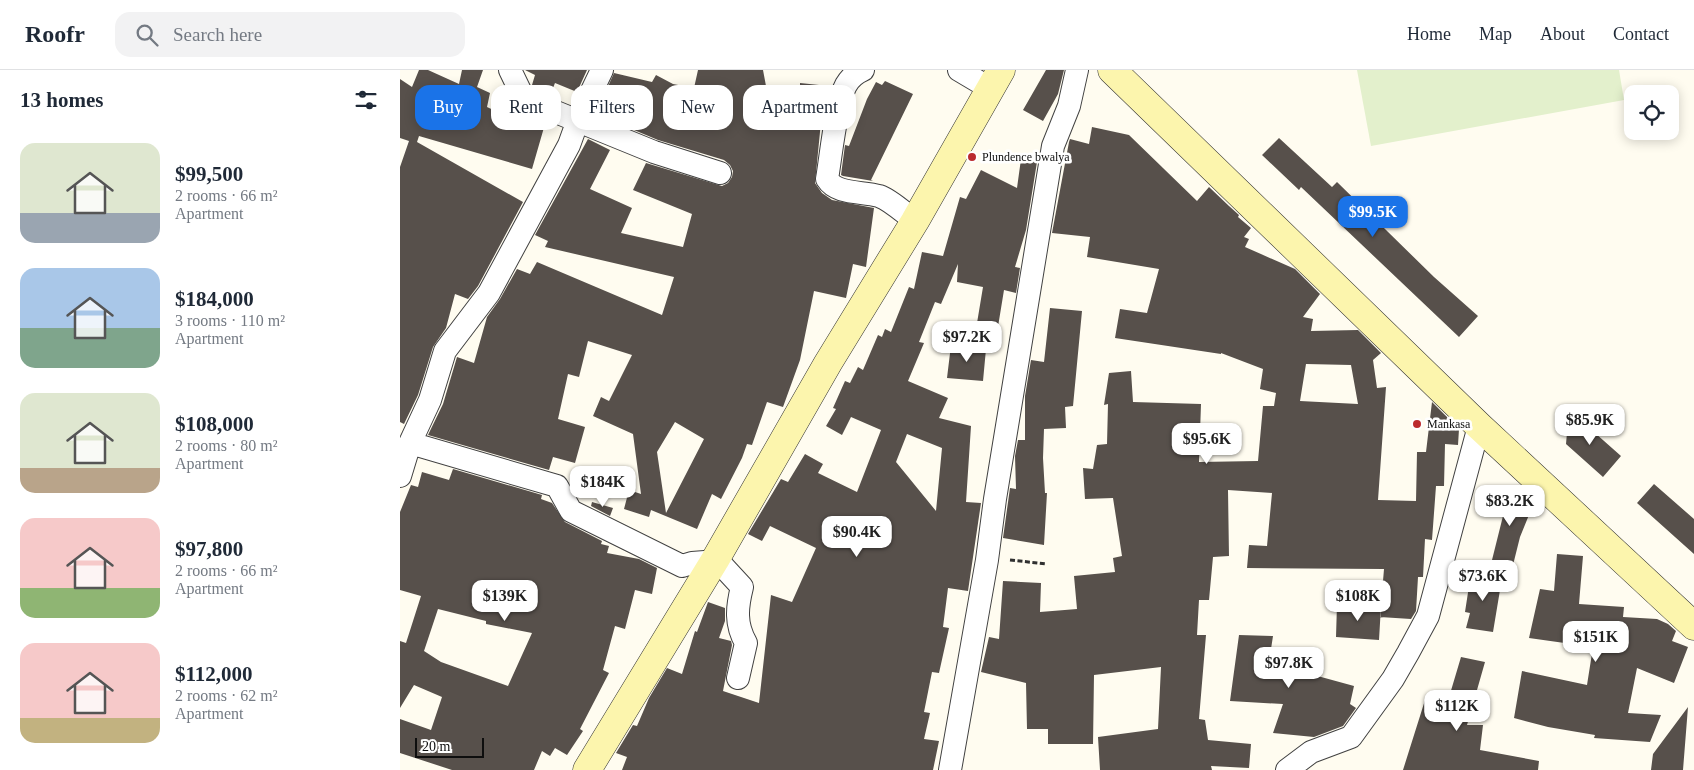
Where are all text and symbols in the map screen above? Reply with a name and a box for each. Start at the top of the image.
search box [115,12,465,57]
text: Roofr [25,21,85,47]
icon: search [133,21,161,49]
text: Search here [173,24,262,45]
text: Home [1407,24,1451,44]
text: Map [1479,24,1512,44]
text: About [1540,24,1585,44]
text: Contact [1613,24,1669,44]
chip: Buy [415,85,481,130]
chip: Rent [491,85,561,130]
chip: Filters [571,85,653,130]
chip: New [663,85,733,130]
chip: Apartment [743,85,856,130]
map controls [1624,85,1679,140]
button: locate [1624,85,1679,140]
icon: filters [352,86,380,114]
text: 13 homes [20,88,103,112]
place label: Plundence bwalya [982,150,1070,164]
marker: Plundence bwalya [966,151,978,163]
text: $99,500 [175,162,243,186]
icon: home [60,163,120,223]
text: 2 rooms · 66 m² [175,187,278,204]
pin: $99.5K [1332,196,1414,238]
text: $99.5K [1349,203,1397,220]
text: Apartment [175,205,243,222]
text: $184,000 [175,287,254,311]
icon: home [60,288,120,348]
text: 3 rooms · 110 m² [175,312,285,329]
pin: $97.2K [926,320,1008,363]
text: $97.2K [943,328,991,345]
text: Apartment [175,330,243,347]
pin: $85.9K [1549,404,1631,446]
text: $85.9K [1566,411,1614,428]
text: $108,000 [175,412,254,436]
icon: home [60,413,120,473]
place label: Mankasa [1427,417,1471,431]
marker: Mankasa [1411,418,1423,430]
pin: $95.6K [1166,422,1248,465]
text: $95.6K [1183,430,1231,447]
text: 2 rooms · 80 m² [175,437,278,454]
text: Apartment [175,455,243,472]
pin: $184K [568,466,638,508]
text: $184K [581,473,625,490]
pin: $83.2K [1469,484,1551,527]
text: $83.2K [1486,492,1534,509]
pin: $90.4K [816,516,898,558]
text: $90.4K [833,523,881,540]
text: $97,800 [175,537,243,561]
icon: home [60,538,120,598]
pin: $73.6K [1442,560,1524,602]
text: 2 rooms · 66 m² [175,562,278,579]
text: $73.6K [1459,567,1507,584]
text: Apartment [175,580,243,597]
pin: $139K [470,580,540,622]
pin: $108K [1323,580,1393,622]
text: $139K [483,587,527,604]
text: $108K [1336,587,1380,604]
pin: $151K [1561,620,1631,663]
text: $151K [1574,628,1618,645]
pin: $97.8K [1248,646,1330,689]
text: $97.8K [1265,654,1313,671]
text: $112,000 [175,662,253,686]
icon: home [60,663,120,723]
text: 2 rooms · 62 m² [175,687,278,704]
pin: $112K [1422,690,1492,732]
text: $112K [1435,697,1479,714]
text: Apartment [175,705,243,722]
scale bar [415,735,484,758]
text: 20 m [422,739,450,754]

